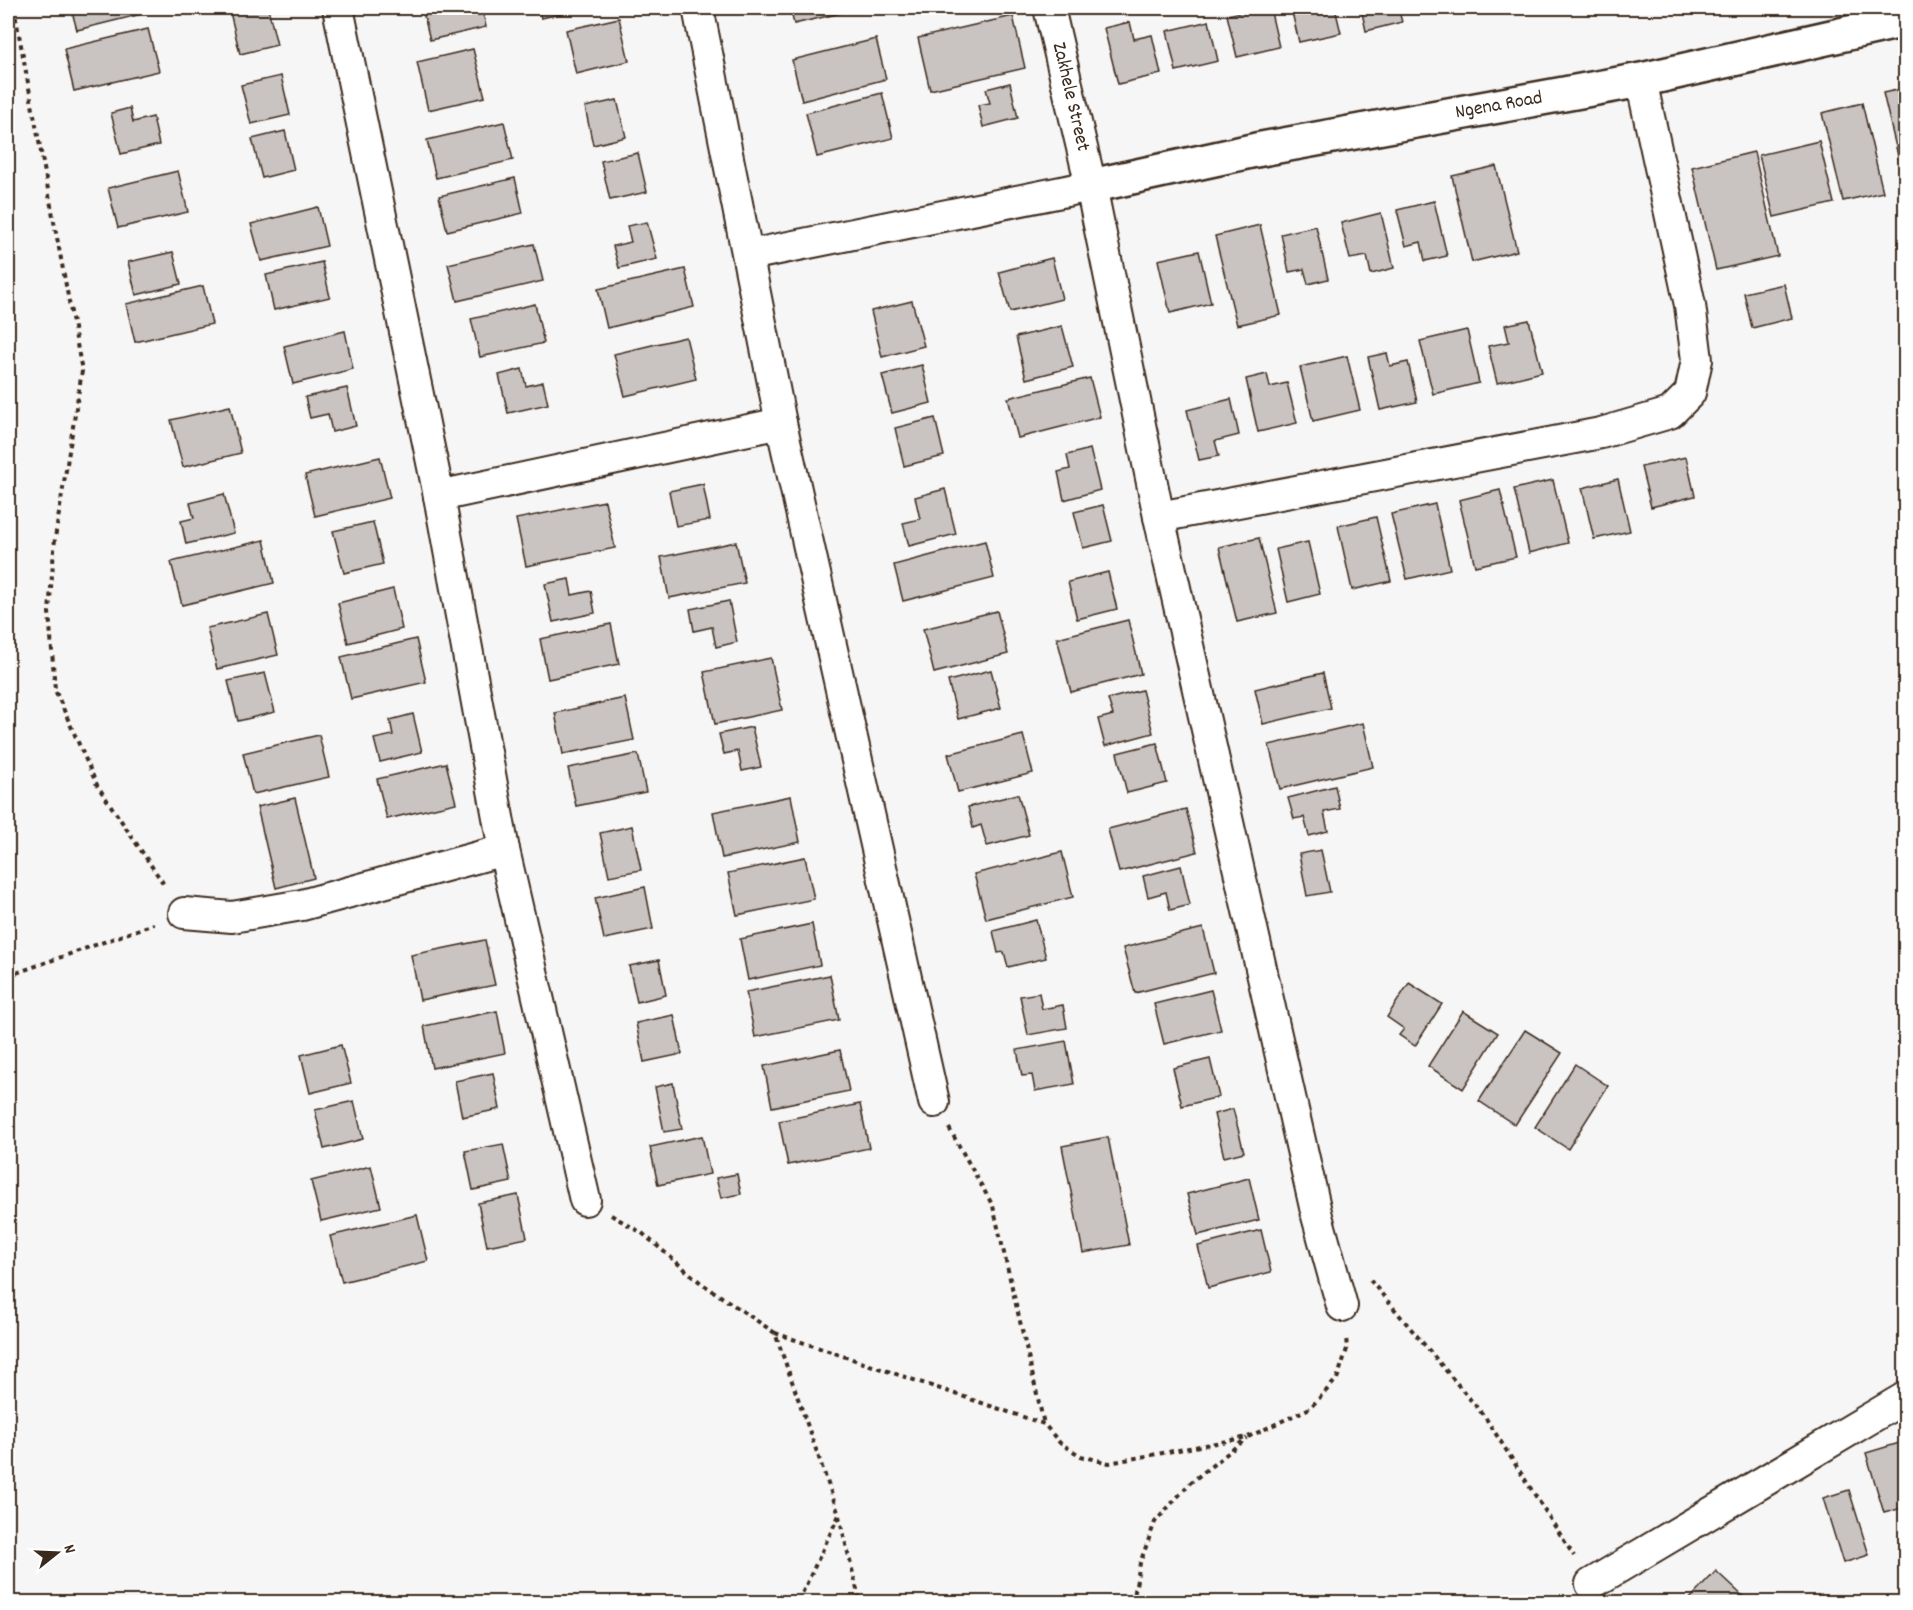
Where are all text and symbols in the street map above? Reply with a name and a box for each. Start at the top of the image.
street label: Zakhele Street [1044,40,1096,154]
street label: Ngena Road [1453,85,1545,127]
north arrow [27,1523,87,1583]
text: N [57,1542,81,1557]

